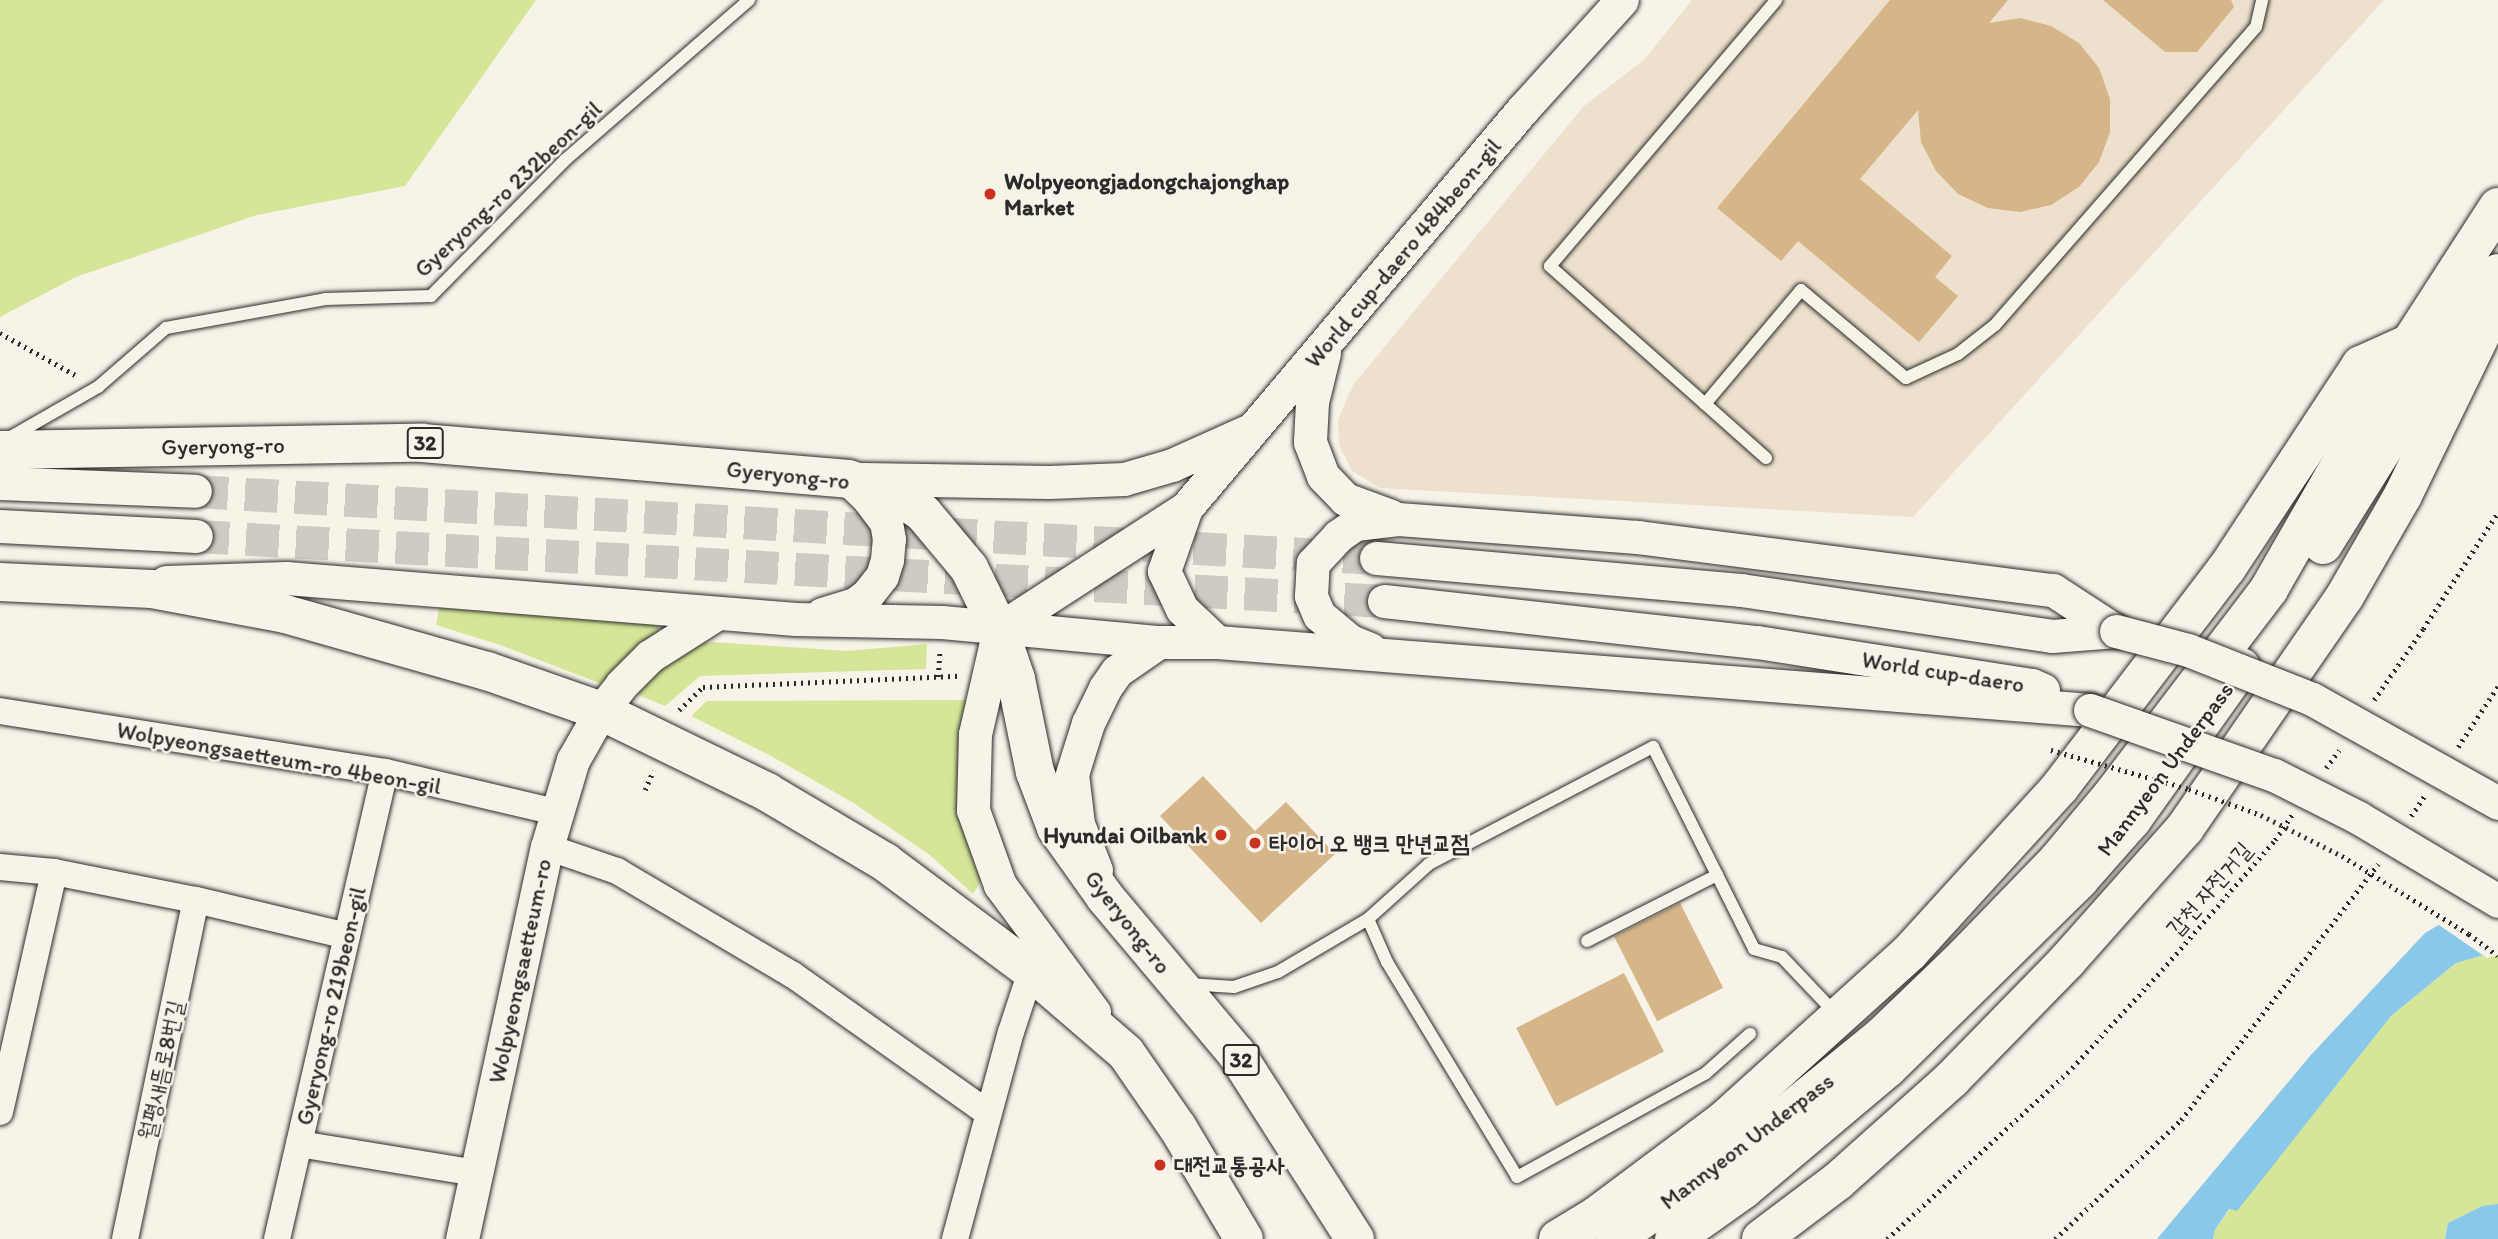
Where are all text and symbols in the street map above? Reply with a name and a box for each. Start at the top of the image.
street label: Gyeryong-ro 232beon-gil [409,95,607,283]
street label: World cup-daero 484beon-gil [1299,133,1507,373]
place label: Wolpyeongjadongchajonghap Market [1004,167,1289,221]
marker: Wolpyeongjadongchajonghap Market [982,186,998,202]
road number: 32 [406,426,444,460]
street label: Gyeryong-ro [161,431,285,461]
street label: Gyeryong-ro [725,455,851,495]
street label: World cup-daero [1860,646,2026,698]
street label: Mannyeon Underpass [2090,676,2240,862]
street label: Wolpyeongsaetteum-ro 4beon-gil [115,716,443,800]
place label: Hyundai Oilbank [1043,821,1207,849]
marker: Hyundai Oilbank [1213,827,1229,843]
place label: 타이어 오 뱅크 만년교점 [1269,829,1470,857]
marker: 타이어 오 뱅크 만년교점 [1247,835,1263,851]
street label: 갑천 자전거길 [2160,836,2258,942]
street label: Wolpyeongsaetteum-ro [483,856,557,1086]
street label: Gyeryong-ro [1079,865,1177,979]
street label: Gyeryong-ro 219beon-gil [290,884,372,1128]
street label: 월평새뜸로8번길 [133,998,189,1142]
road number: 32 [1222,1042,1260,1078]
street label: Mannyeon Underpass [1654,1066,1840,1216]
place label: 대전교통공사 [1174,1151,1285,1179]
marker: 대전교통공사 [1152,1157,1168,1173]

